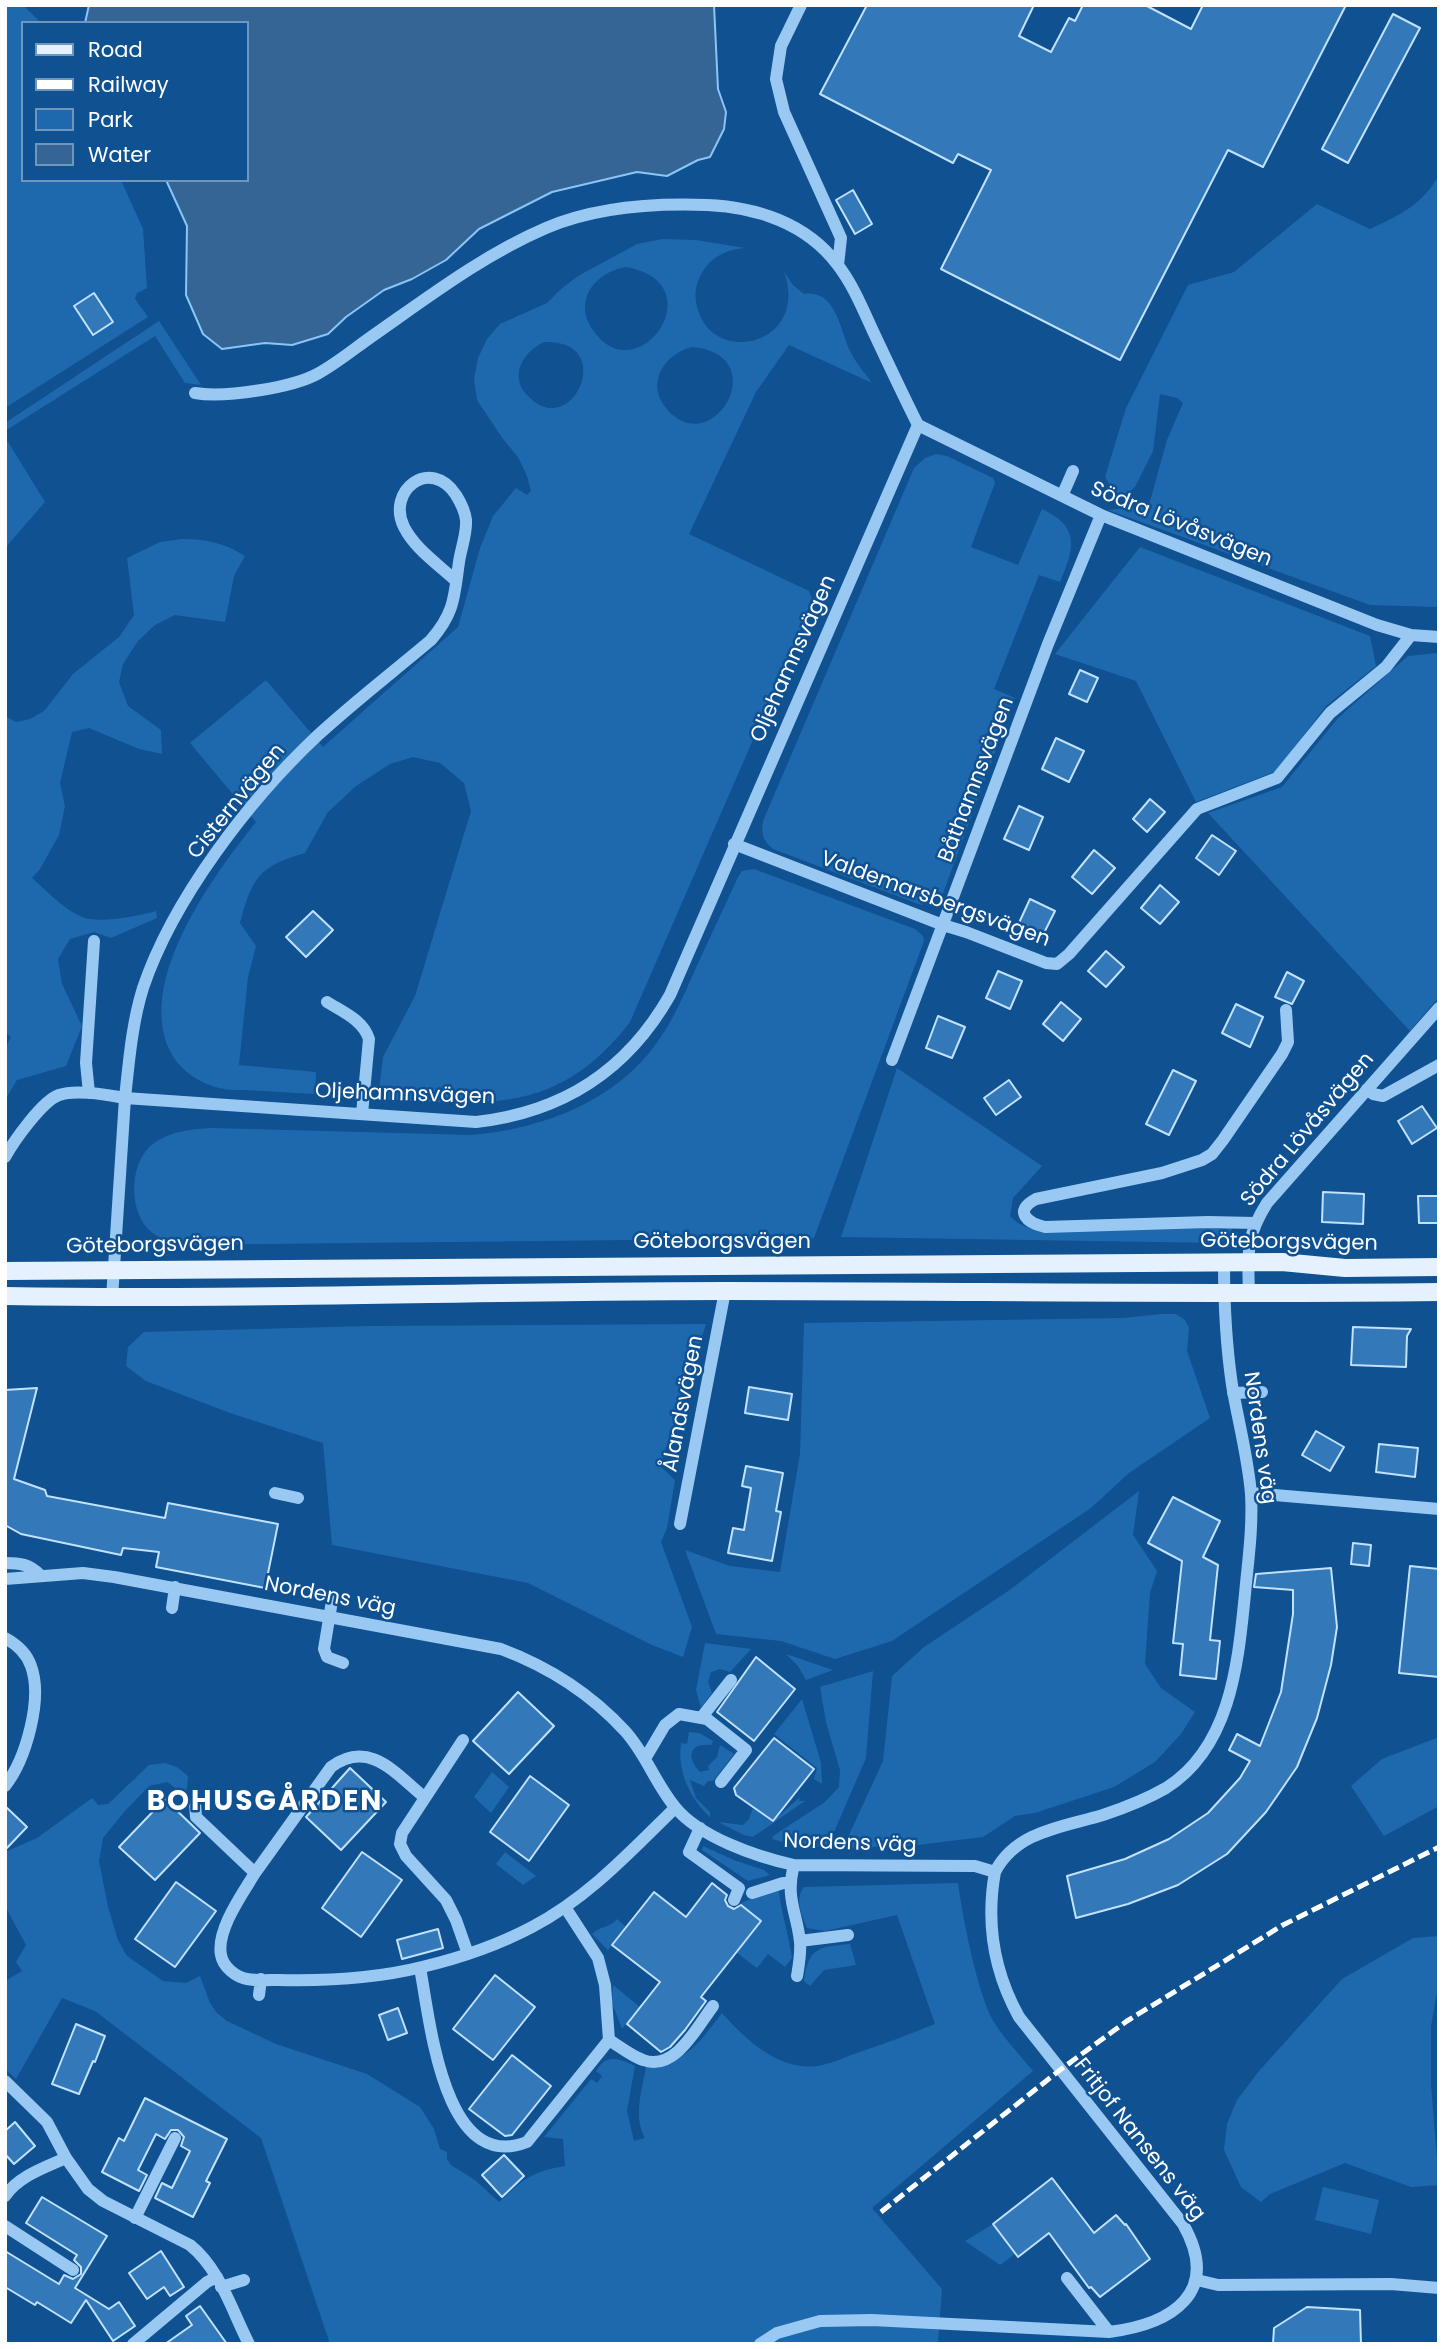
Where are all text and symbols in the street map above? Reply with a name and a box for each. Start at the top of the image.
legend [21,21,248,182]
text: Road [88,35,143,64]
text: Railway [88,70,169,99]
text: Park [88,105,133,134]
text: Water [88,140,151,169]
street label: Södra Lövåsvägen [1086,477,1276,573]
street label: Oljehamnsvägen [746,572,842,746]
street label: Båthamnsvägen [934,694,1020,866]
street label: Cisternvägen [183,739,291,865]
street label: Valdemarsbergsvägen [817,847,1053,953]
street label: Södra Lövåsvägen [1236,1048,1380,1212]
street label: Oljehamnsvägen [315,1079,495,1111]
street label: Göteborgsvägen [1200,1229,1378,1257]
street label: Göteborgsvägen [633,1230,811,1256]
street label: Göteborgsvägen [66,1232,244,1260]
street label: Ålandsvägen [658,1333,710,1475]
street label: Nordens väg [1237,1370,1281,1506]
street label: Nordens väg [262,1572,398,1622]
district label: BOHUSGÅRDEN [148,1786,382,1820]
street label: Nordens väg [783,1829,917,1859]
street label: Fritjof Nansens väg [1068,2054,1210,2226]

